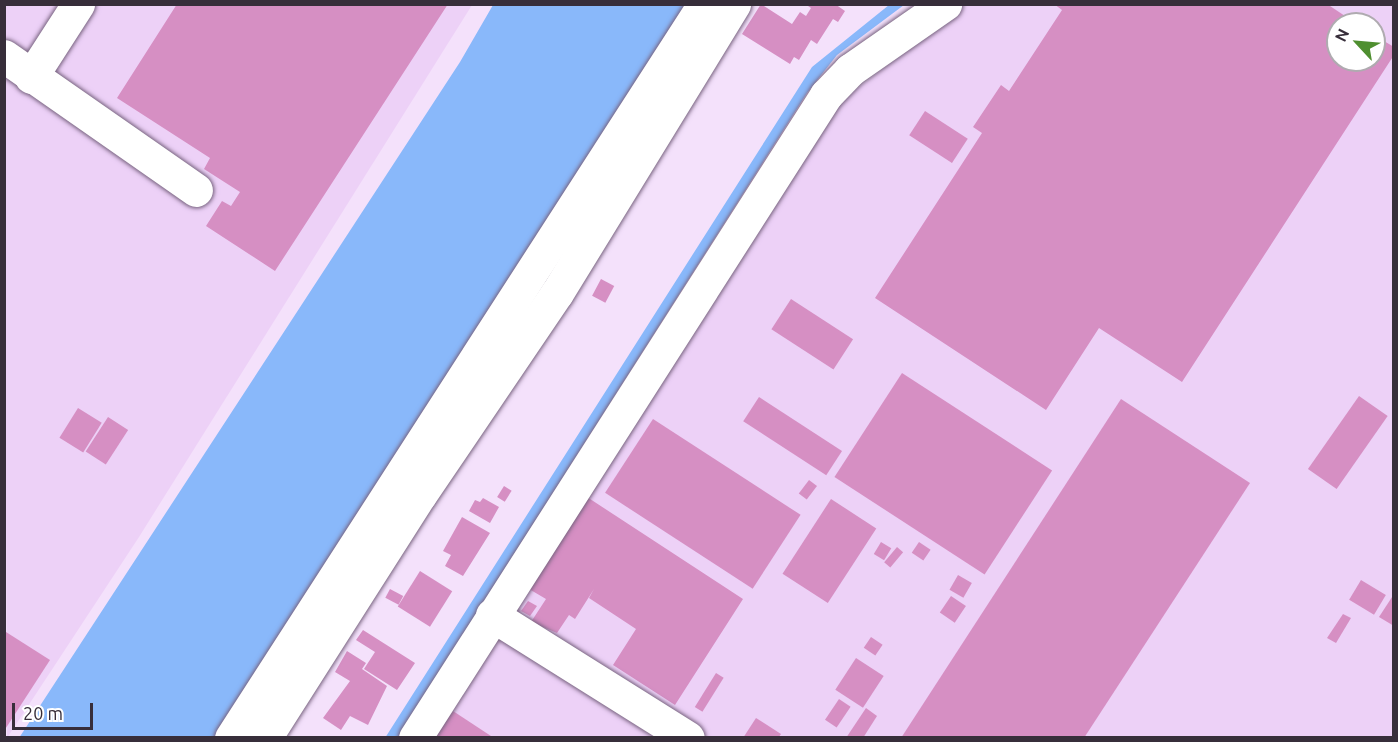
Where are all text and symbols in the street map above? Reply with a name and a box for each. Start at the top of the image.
north arrow [1326,12,1386,72]
text: N [1331,26,1352,44]
scale bar [15,691,96,729]
text: 20 m [23,703,63,723]

